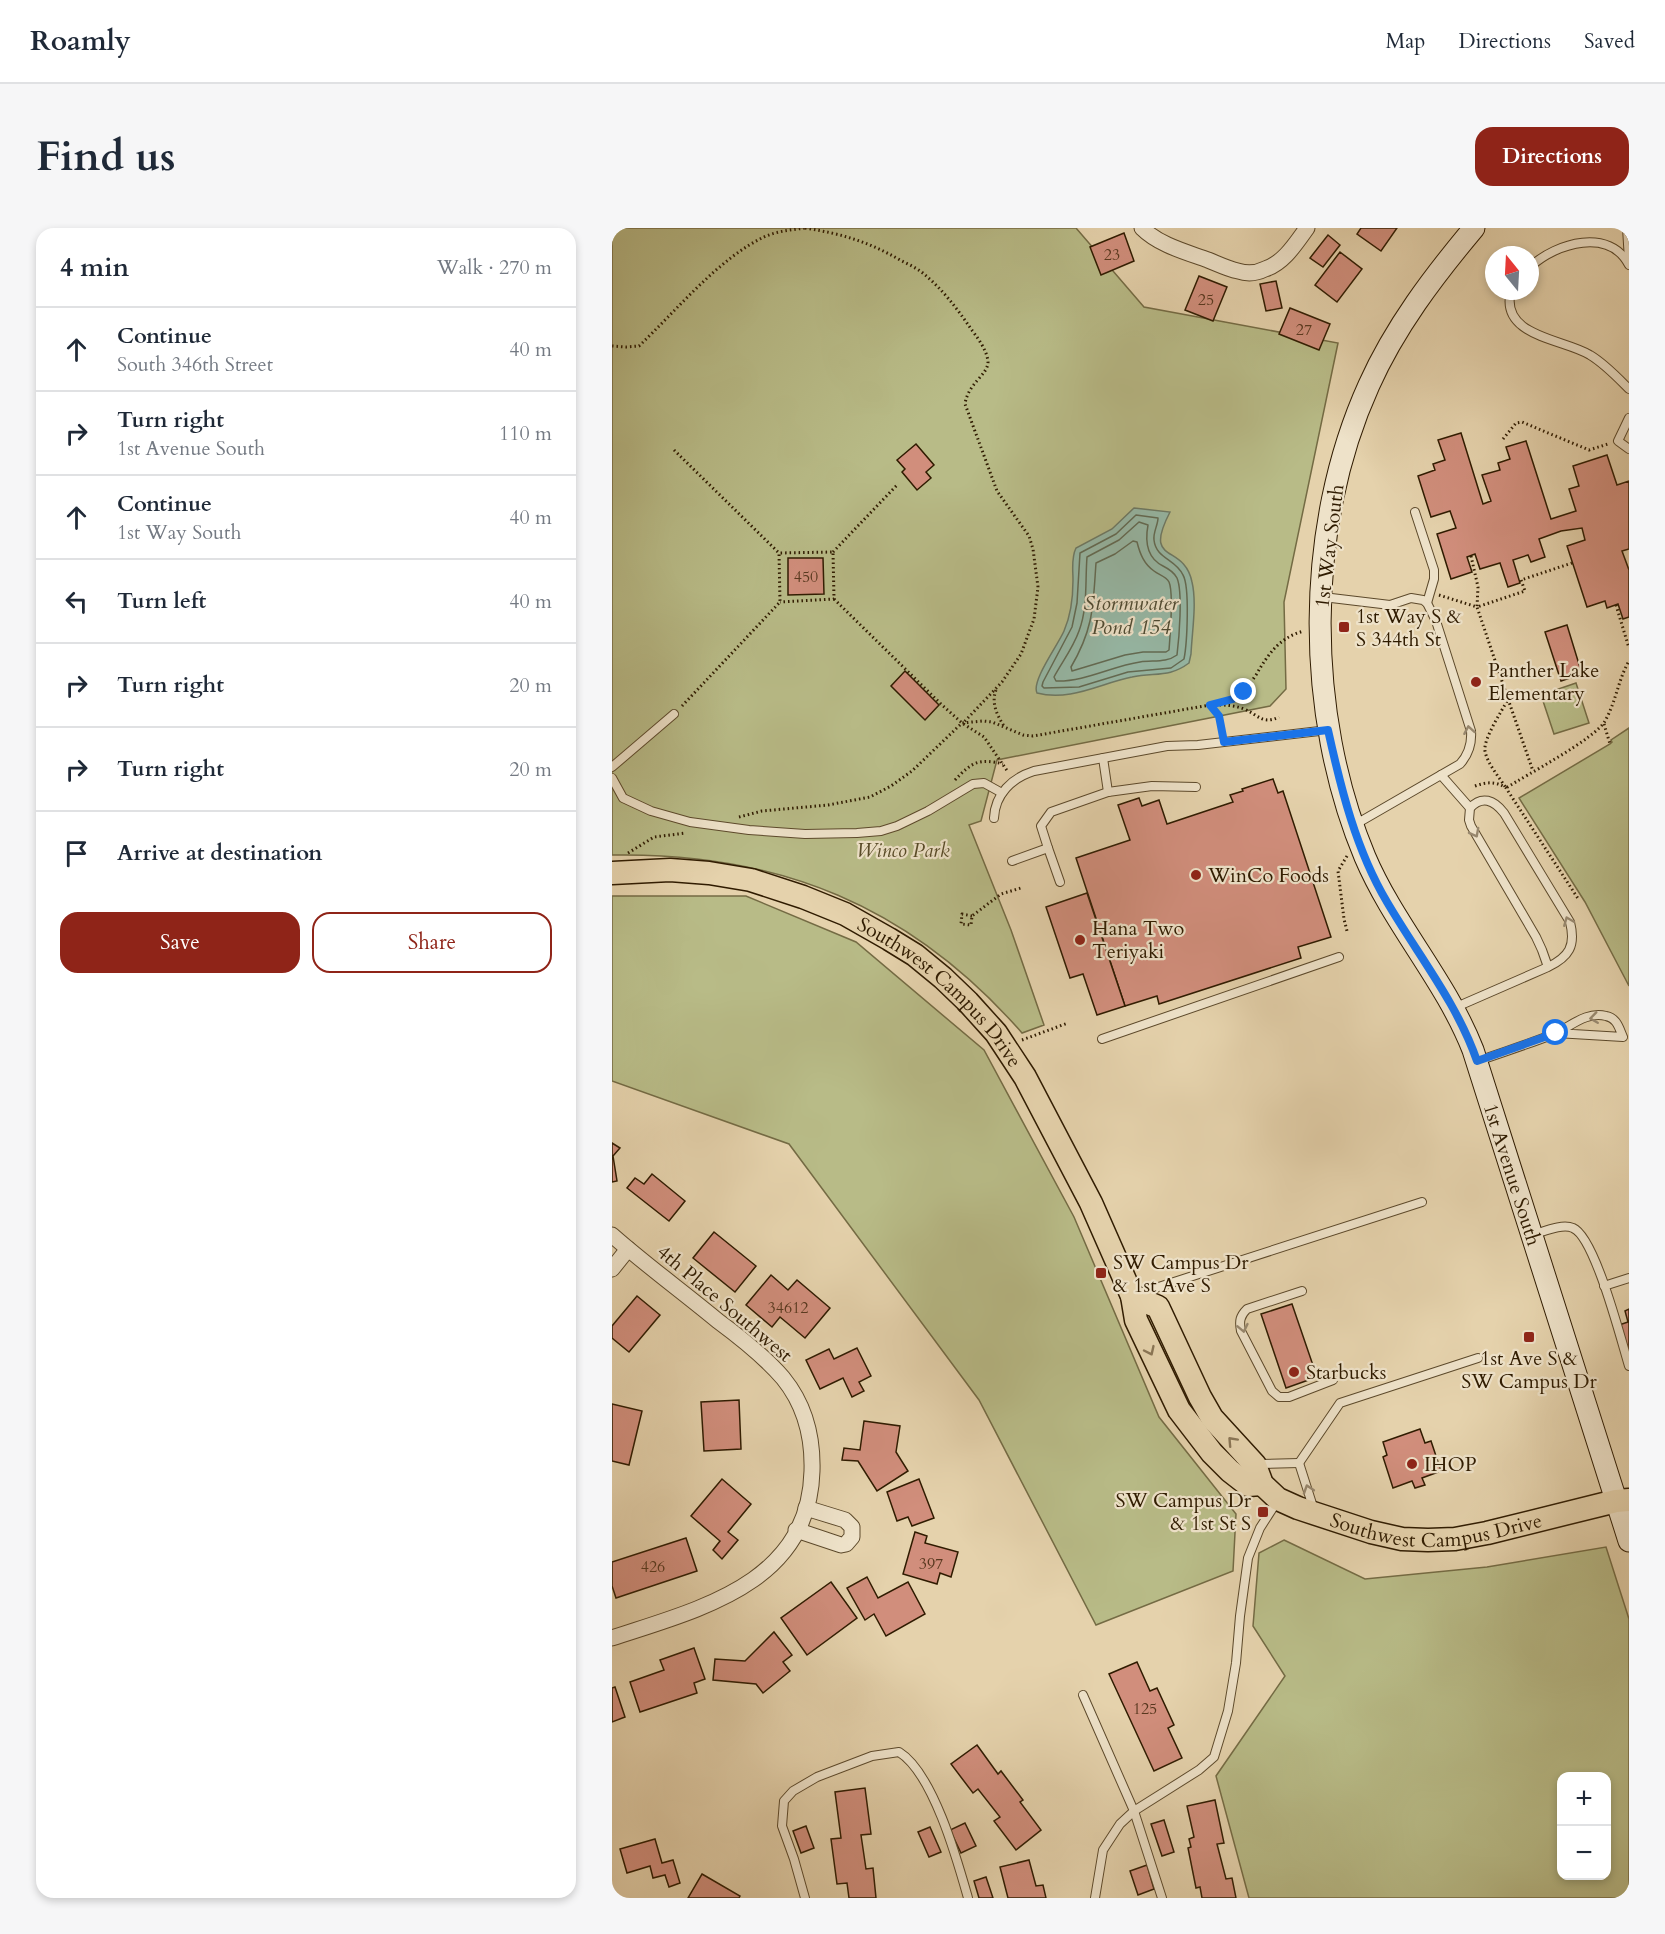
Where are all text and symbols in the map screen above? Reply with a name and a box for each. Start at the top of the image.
text: Roamly [30,22,131,60]
text: Map [1385,27,1425,56]
text: Directions [1458,27,1551,56]
text: Saved [1584,27,1635,56]
button: Directions [1475,127,1629,186]
text: Find us [36,128,176,185]
house number: 23 [1104,244,1120,266]
north arrow [1485,246,1539,300]
text: 4 min [60,250,129,285]
text: Walk · 270 m [437,254,552,281]
house number: 25 [1198,289,1214,311]
house number: 27 [1296,319,1312,341]
text: Continue [117,321,212,351]
icon: ahead [60,333,93,366]
text: 40 m [509,336,552,363]
text: South 346th Street [117,351,273,378]
text: Turn right [117,405,224,435]
icon: right [60,417,93,450]
text: 110 m [499,420,552,447]
text: 1st Avenue South [117,435,265,462]
street label: 1st Way South [1309,483,1350,609]
text: Continue [117,489,212,519]
icon: ahead [60,501,93,534]
text: 40 m [509,504,552,531]
text: 1st Way South [117,519,241,546]
house number: 450 [794,566,818,588]
icon: left [60,585,93,618]
text: Turn left [117,586,206,616]
text: 40 m [509,588,552,615]
water label: Stormwater Pond 154 [1084,589,1180,642]
place label: 1st Way S & S 344th St [1356,603,1462,653]
marker: 1st Way S & S 344th St [1337,620,1351,634]
place label: Panther Lake Elementary [1488,657,1599,707]
icon: right [60,669,93,702]
text: Turn right [117,670,224,700]
text: 20 m [509,672,552,699]
marker: Panther Lake Elementary [1469,675,1483,689]
route end [1230,678,1256,704]
one-way arrow [1464,726,1476,735]
icon: right [60,753,93,786]
text: Turn right [117,754,224,784]
text: 20 m [509,756,552,783]
one-way arrow [1468,827,1479,837]
icon: arrive [60,837,93,870]
park label: Winco Park [856,837,950,864]
text: Arrive at destination [117,838,322,868]
place label: WinCo Foods [1207,862,1329,889]
marker: WinCo Foods [1189,868,1203,882]
street label: Southwest Campus Drive [852,911,1028,1073]
button: Save [60,912,300,973]
button: Share [312,912,552,973]
place label: Hana Two Teriyaki [1092,915,1184,965]
one-way arrow [1563,917,1575,928]
marker: Hana Two Teriyaki [1073,933,1087,947]
one-way arrow [1589,1011,1598,1023]
route start [1542,1019,1568,1045]
street label: 1st Avenue South [1477,1100,1547,1249]
street label: 4th Place Southwest [651,1239,799,1369]
place label: SW Campus Dr & 1st Ave S [1113,1249,1249,1299]
marker: SW Campus Dr & 1st Ave S [1094,1266,1108,1280]
house number: 34612 [768,1297,808,1319]
one-way arrow [1235,1323,1248,1333]
marker: 1st Ave S & SW Campus Dr [1522,1330,1536,1344]
one-way arrow [1143,1344,1155,1355]
place label: 1st Ave S & SW Campus Dr [1461,1345,1597,1395]
place label: Starbucks [1306,1359,1387,1386]
marker: Starbucks [1287,1365,1301,1379]
one-way arrow [1228,1437,1239,1447]
place label: IHOP [1424,1451,1477,1478]
marker: IHOP [1405,1457,1419,1471]
one-way arrow [1302,1484,1315,1495]
place label: SW Campus Dr & 1st St S [1115,1487,1252,1537]
marker: SW Campus Dr & 1st St S [1256,1505,1270,1519]
street label: Southwest Campus Drive [1327,1506,1545,1554]
house number: 397 [919,1553,943,1575]
house number: 426 [641,1556,665,1578]
house number: 125 [1133,1698,1157,1720]
map controls [1557,1772,1611,1880]
button: + [1557,1772,1611,1826]
button: − [1557,1826,1611,1880]

